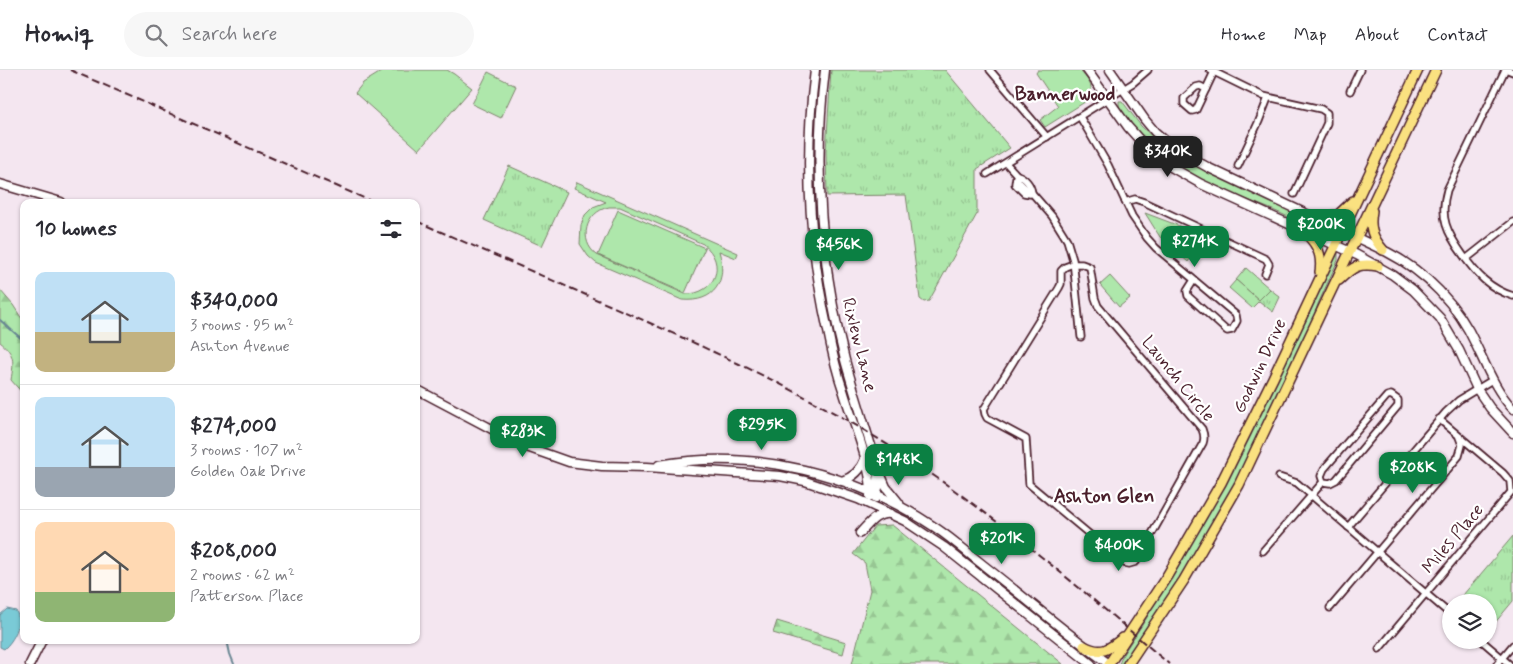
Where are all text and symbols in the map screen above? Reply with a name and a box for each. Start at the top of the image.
search box [124,12,474,57]
text: Homiq [25,19,94,50]
icon: search [142,21,170,49]
text: Search here [182,22,277,47]
text: Home [1221,23,1266,47]
text: Map [1294,23,1327,47]
text: About [1355,23,1399,47]
text: Contact [1427,23,1488,47]
district label: Bannerwood [1015,82,1115,107]
pin: $340K [1133,136,1203,178]
text: $340K [1144,141,1192,162]
pin: $200K [1286,208,1356,251]
text: $200K [1297,214,1345,235]
text: 10 homes [35,215,117,243]
icon: filters [377,215,405,243]
pin: $274K [1160,226,1230,268]
pin: $456K [804,228,874,271]
text: $274K [1172,231,1218,252]
text: $456K [816,234,862,255]
text: $340,000 [190,287,278,315]
icon: home [75,292,135,352]
street label: Rixlew Lane [836,295,882,395]
text: 3 rooms · 95 m² [190,315,294,336]
street label: Godwin Drive [1228,315,1292,417]
street label: Launch Circle [1136,331,1220,427]
text: Ashton Avenue [190,336,290,357]
pin: $295K [727,408,797,451]
text: $274,000 [190,412,277,440]
text: $295K [739,414,785,435]
pin: $283K [488,416,558,458]
icon: home [75,417,135,477]
text: $283K [501,421,545,442]
text: 3 rooms · 107 m² [190,440,303,461]
pin: $148K [864,444,934,486]
text: $148K [876,449,922,470]
pin: $208K [1378,452,1448,494]
text: $208K [1390,457,1436,478]
text: Golden Oak Drive [190,461,306,482]
district label: Ashton Glen [1054,484,1154,509]
street label: Miles Place [1417,499,1489,579]
pin: $201K [967,522,1037,565]
text: $201K [980,528,1024,549]
pin: $400K [1084,530,1154,572]
text: $400K [1095,535,1143,556]
text: $208,000 [190,537,277,565]
icon: home [75,542,135,602]
text: 2 rooms · 62 m² [190,565,295,586]
text: Patterson Place [190,586,303,607]
map controls [1442,594,1497,649]
button: layers [1442,594,1497,649]

